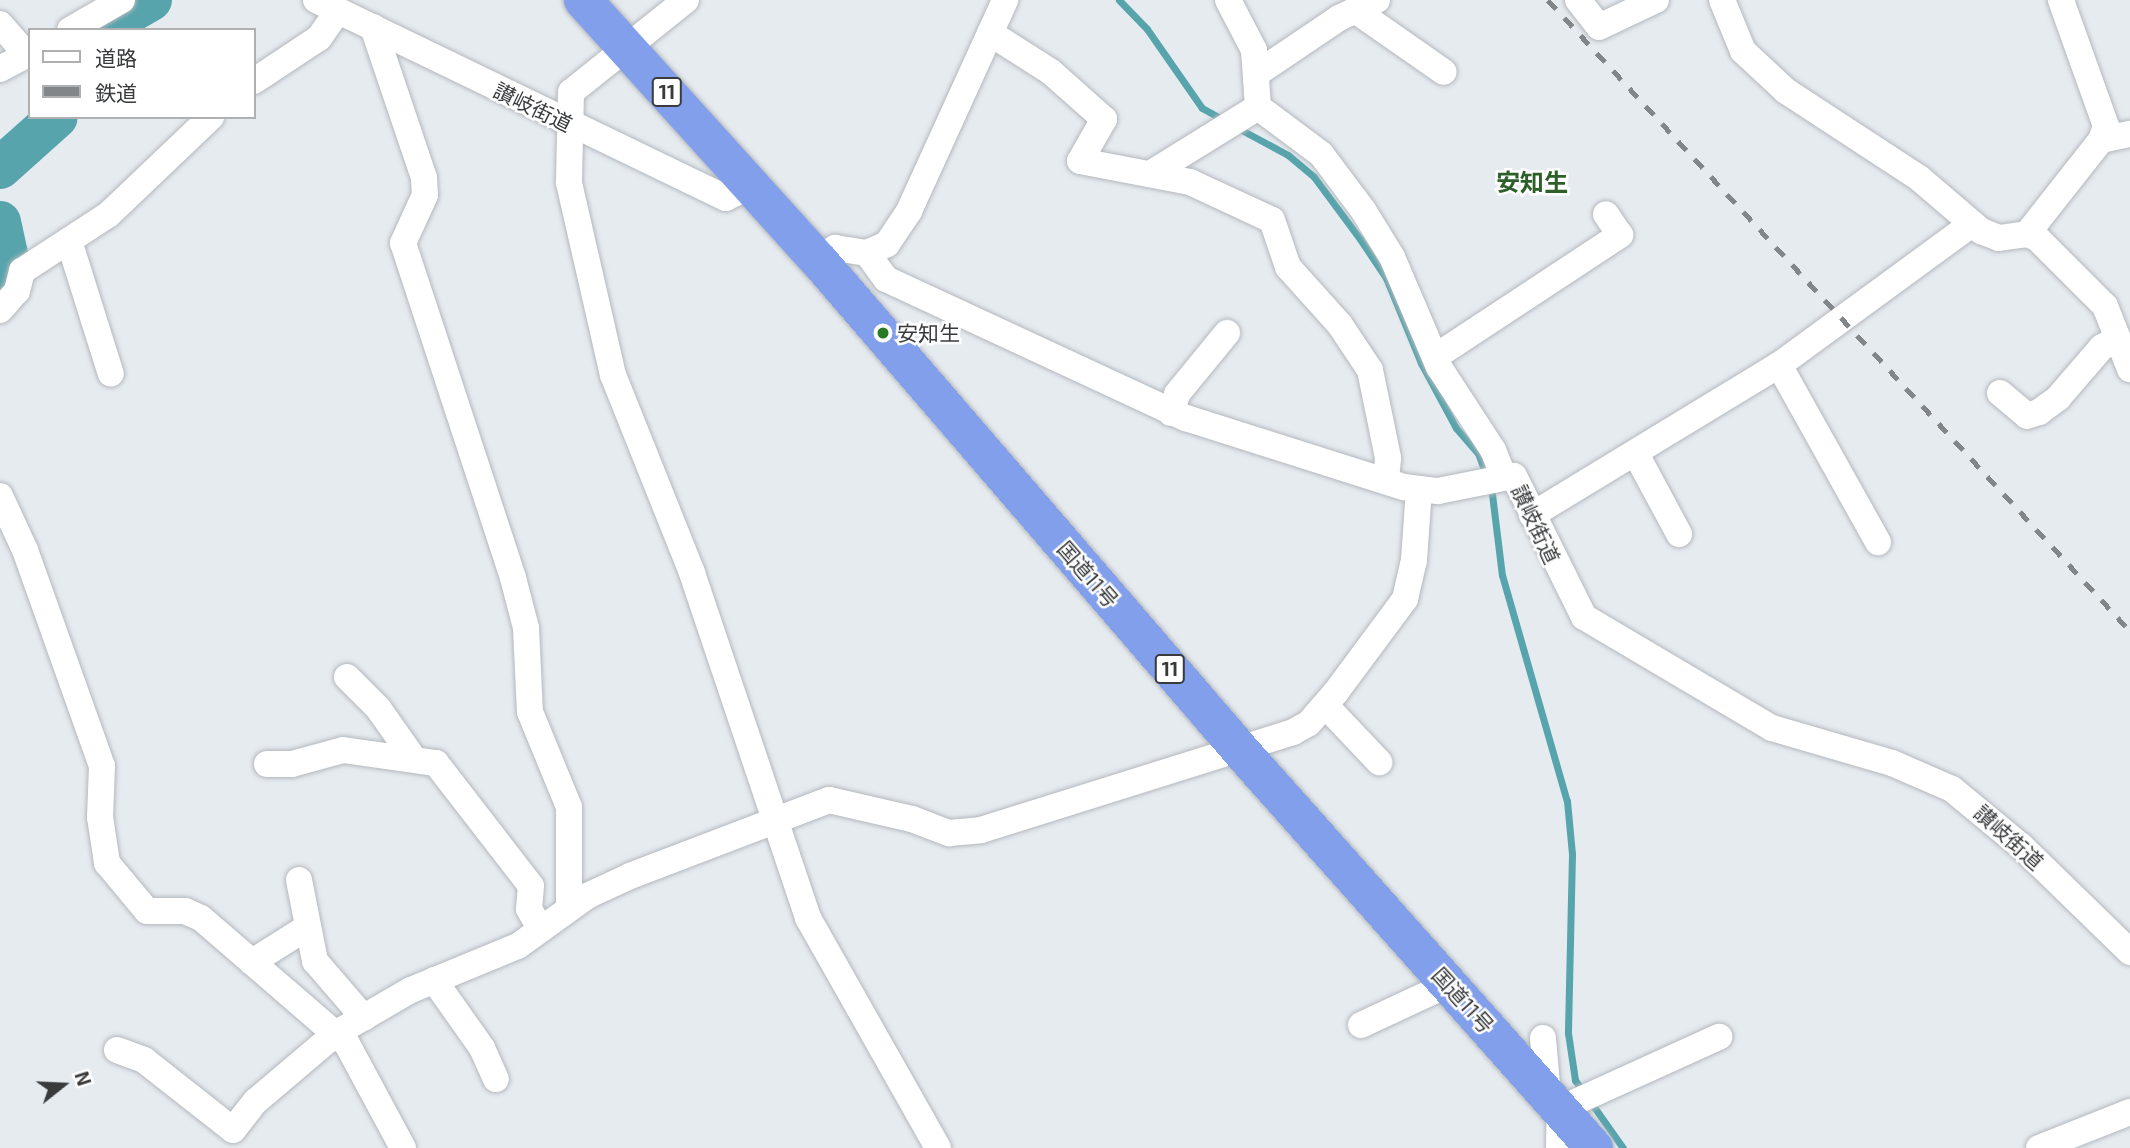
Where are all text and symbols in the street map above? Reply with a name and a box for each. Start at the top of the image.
legend [28,28,256,119]
text: 道路 [95,45,137,70]
road number: 11 [651,76,683,108]
street label: 讃岐街道 [490,77,576,137]
text: 鉄道 [95,80,137,105]
district label: 安知生 [1496,168,1568,196]
place label: 安知生 [897,320,960,346]
marker: 安知生 [875,325,891,341]
street label: 讃岐街道 [1507,481,1565,567]
street label: 国道11号 [1052,536,1124,612]
road number: 11 [1154,654,1186,684]
street label: 讃岐街道 [1969,800,2049,874]
street label: 国道11号 [1427,962,1499,1038]
north arrow [28,1050,98,1120]
text: N [70,1068,97,1088]

